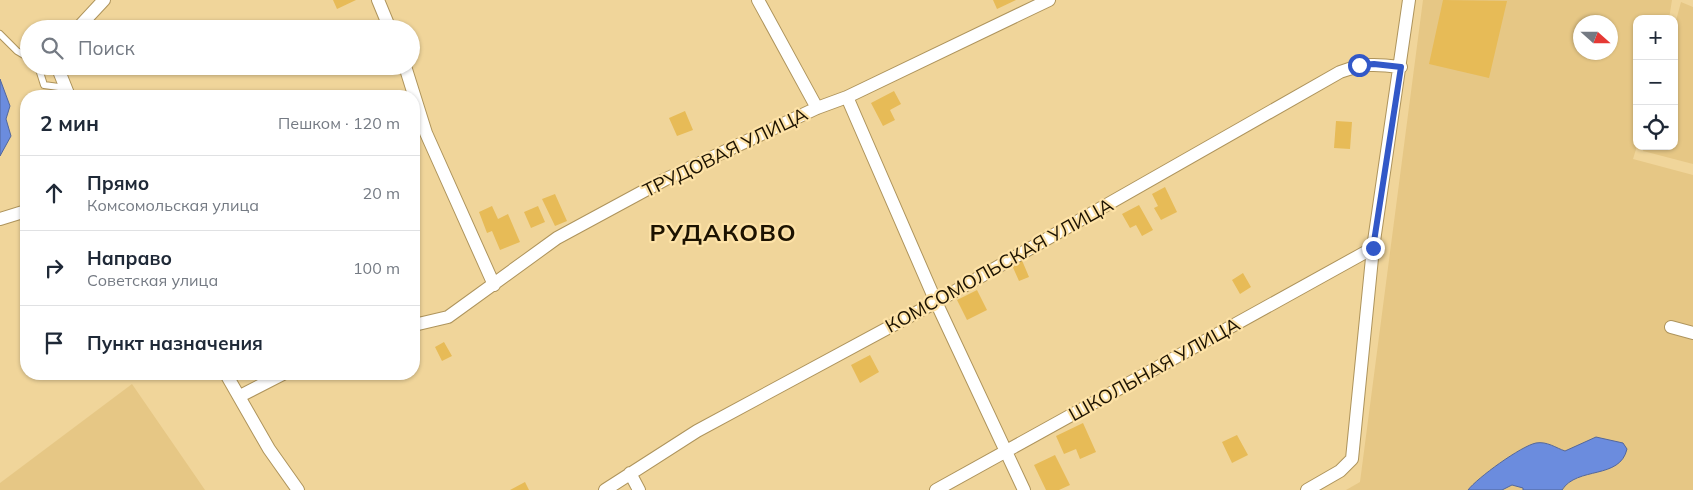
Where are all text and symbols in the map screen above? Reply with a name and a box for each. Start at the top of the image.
north arrow [1573,15,1618,60]
map controls [1633,15,1678,150]
button: + [1633,15,1678,60]
search box [20,20,420,75]
icon: search [38,34,66,62]
text: Поиск [78,36,135,60]
route start [1348,54,1371,77]
button: − [1633,60,1678,105]
street label: ТРУДОВАЯ УЛИЦА [639,102,811,202]
button: locate [1633,105,1678,150]
text: 2 мин [40,110,99,136]
text: Пешком · 120 m [278,113,400,133]
text: Прямо [87,171,149,195]
icon: ahead [40,179,68,207]
text: 20 m [363,183,400,203]
street label: КОМСОМОЛЬСКАЯ УЛИЦА [881,192,1117,338]
text: Комсомольская улица [87,195,259,215]
district label: РУДАКОВО [649,217,797,247]
route end [1362,237,1385,260]
text: Направо [87,246,172,270]
icon: right [40,254,68,282]
text: 100 m [353,258,400,278]
text: Советская улица [87,270,218,290]
street label: ШКОЛЬНАЯ УЛИЦА [1064,312,1244,426]
icon: arrive [40,329,68,357]
text: Пункт назначения [87,331,263,355]

